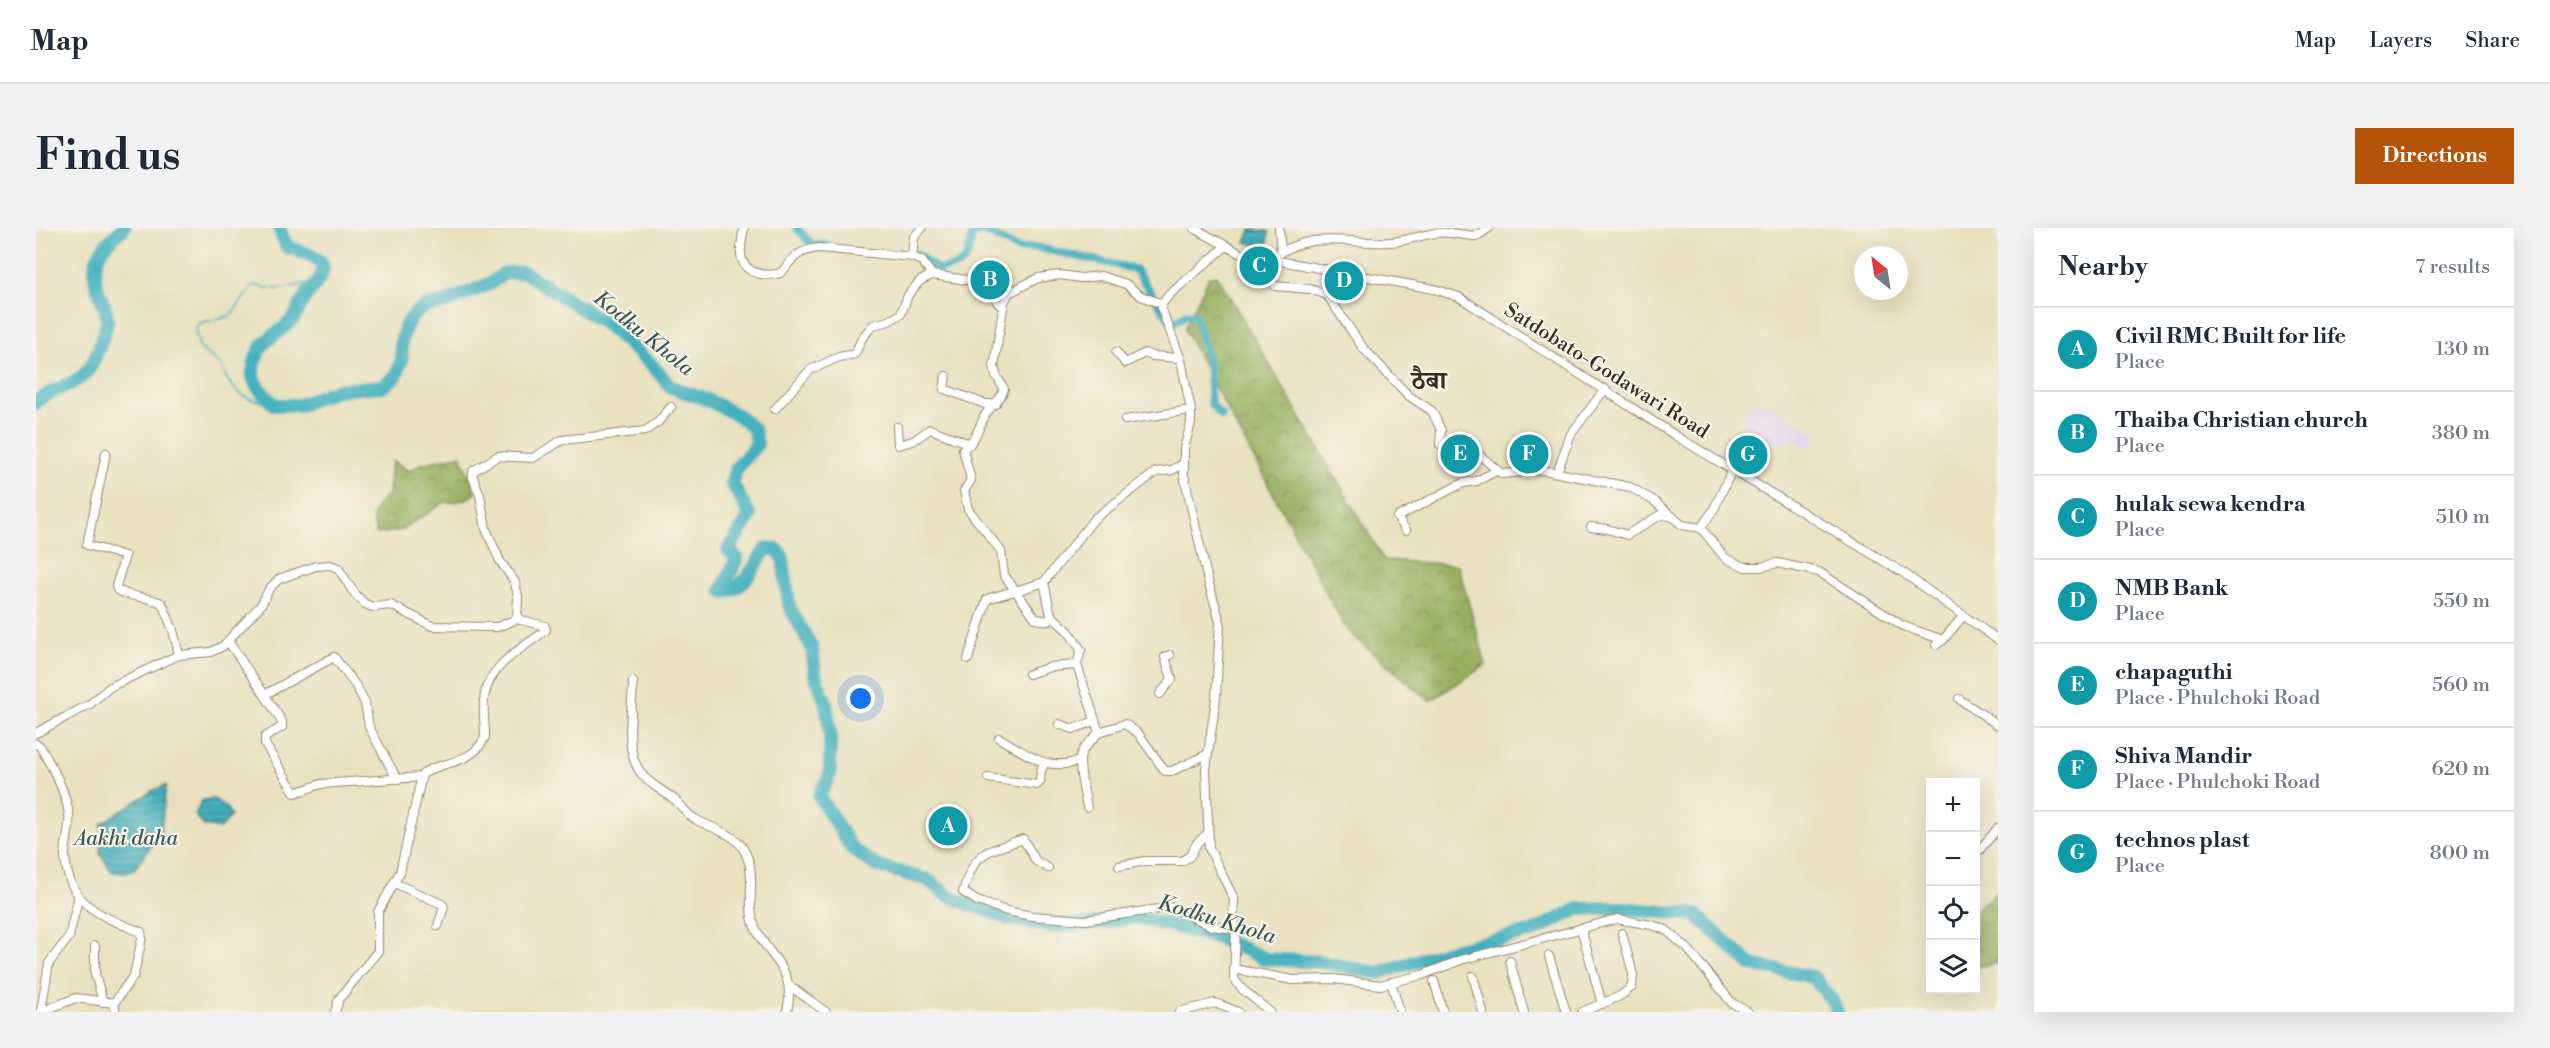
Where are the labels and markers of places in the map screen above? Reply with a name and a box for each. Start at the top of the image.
pin: C [1240,243,1278,288]
pin: B [970,257,1010,302]
pin: D [1324,259,1364,304]
pin: E [1440,432,1480,476]
pin: F [1510,432,1548,476]
pin: G [1728,432,1768,478]
pin: A [928,804,968,848]

